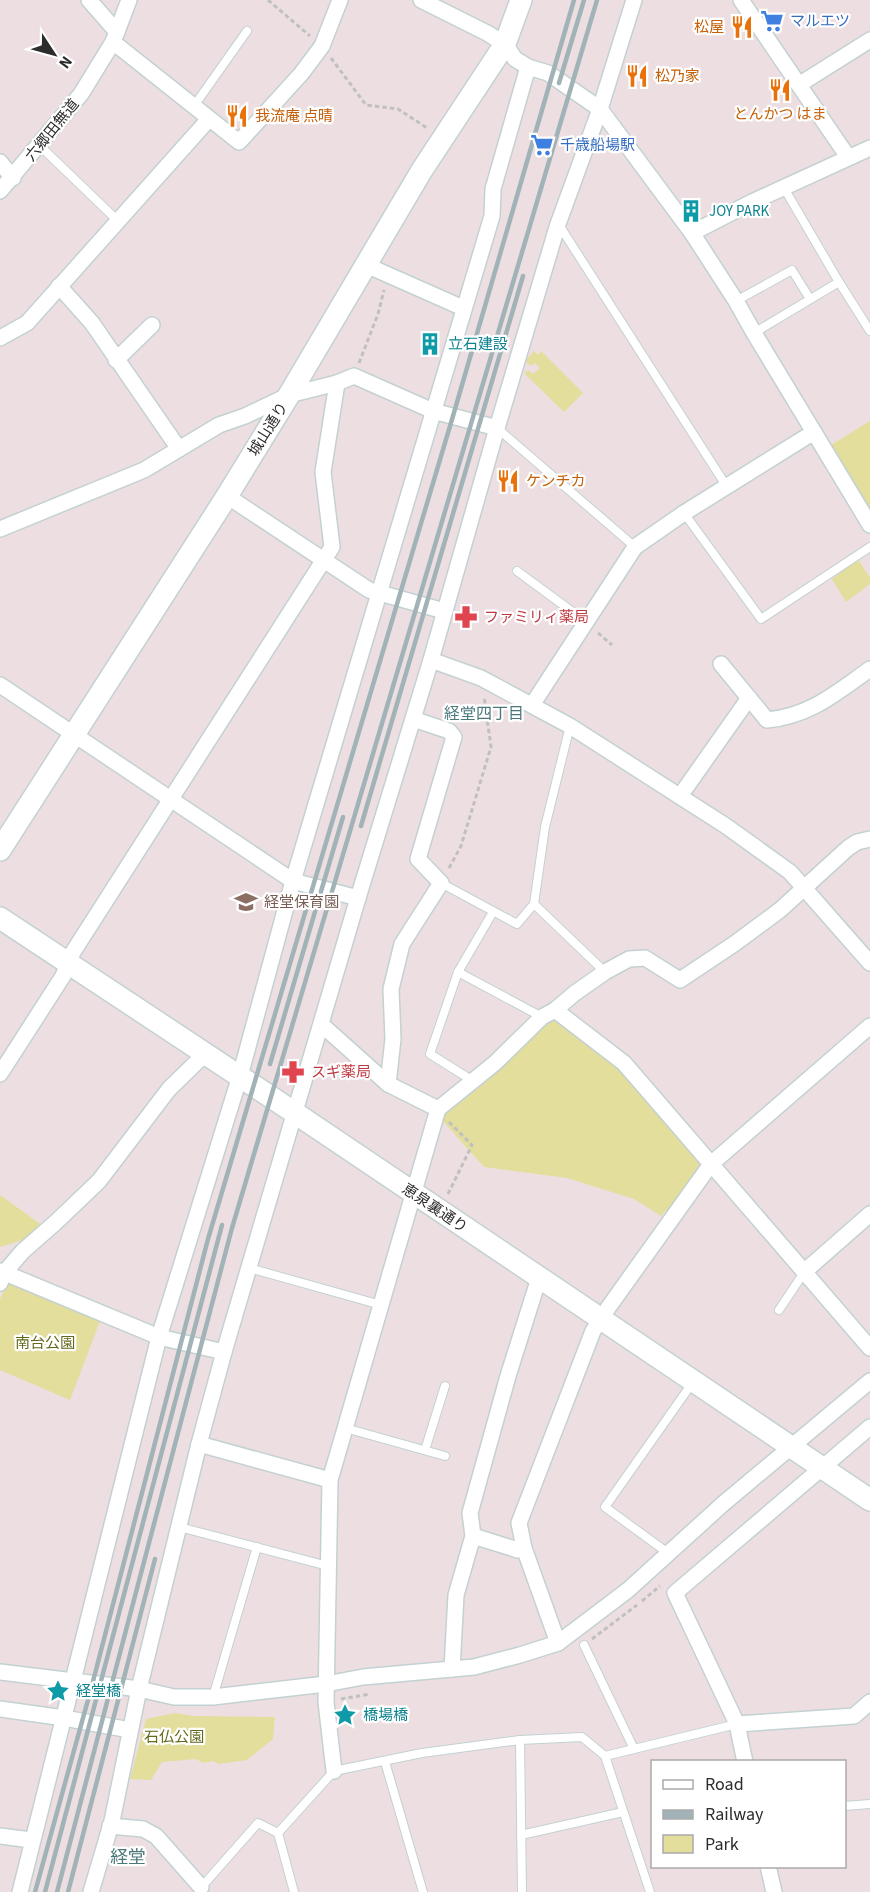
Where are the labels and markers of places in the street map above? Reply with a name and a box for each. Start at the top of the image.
supermarket icon: マルエツ [759,8,785,34]
place label: マルエツ [790,11,850,32]
restaurant icon: 松屋 [729,14,755,40]
place label: 松屋 [694,17,724,38]
restaurant icon: 松乃家 [624,63,650,89]
place label: 松乃家 [655,66,700,87]
restaurant icon: とんかつ はま [767,77,793,103]
restaurant icon: 我流庵 点晴 [224,103,250,129]
place label: とんかつ はま [733,104,827,125]
place label: 我流庵 点晴 [255,106,333,127]
supermarket icon: 千歳船場駅 [529,132,555,158]
place label: 千歳船場駅 [560,135,635,156]
building icon: JOY PARK [678,198,704,224]
place label: JOY PARK [709,201,769,222]
building icon: 立石建設 [417,331,443,357]
place label: 立石建設 [448,334,508,355]
restaurant icon: ケンチカ [495,468,521,494]
place label: ケンチカ [526,471,586,492]
pharmacy icon: ファミリィ薬局 [453,604,479,630]
place label: ファミリィ薬局 [484,607,589,628]
school or university icon: 経堂保育園 [233,889,259,915]
place label: 経堂保育園 [264,892,339,913]
pharmacy icon: スギ薬局 [280,1059,306,1085]
place label: スギ薬局 [311,1062,371,1083]
place icon: 経堂橋 [45,1678,71,1704]
place label: 経堂橋 [76,1681,121,1702]
place icon: 橋場橋 [332,1702,358,1728]
place label: 橋場橋 [363,1705,408,1726]

